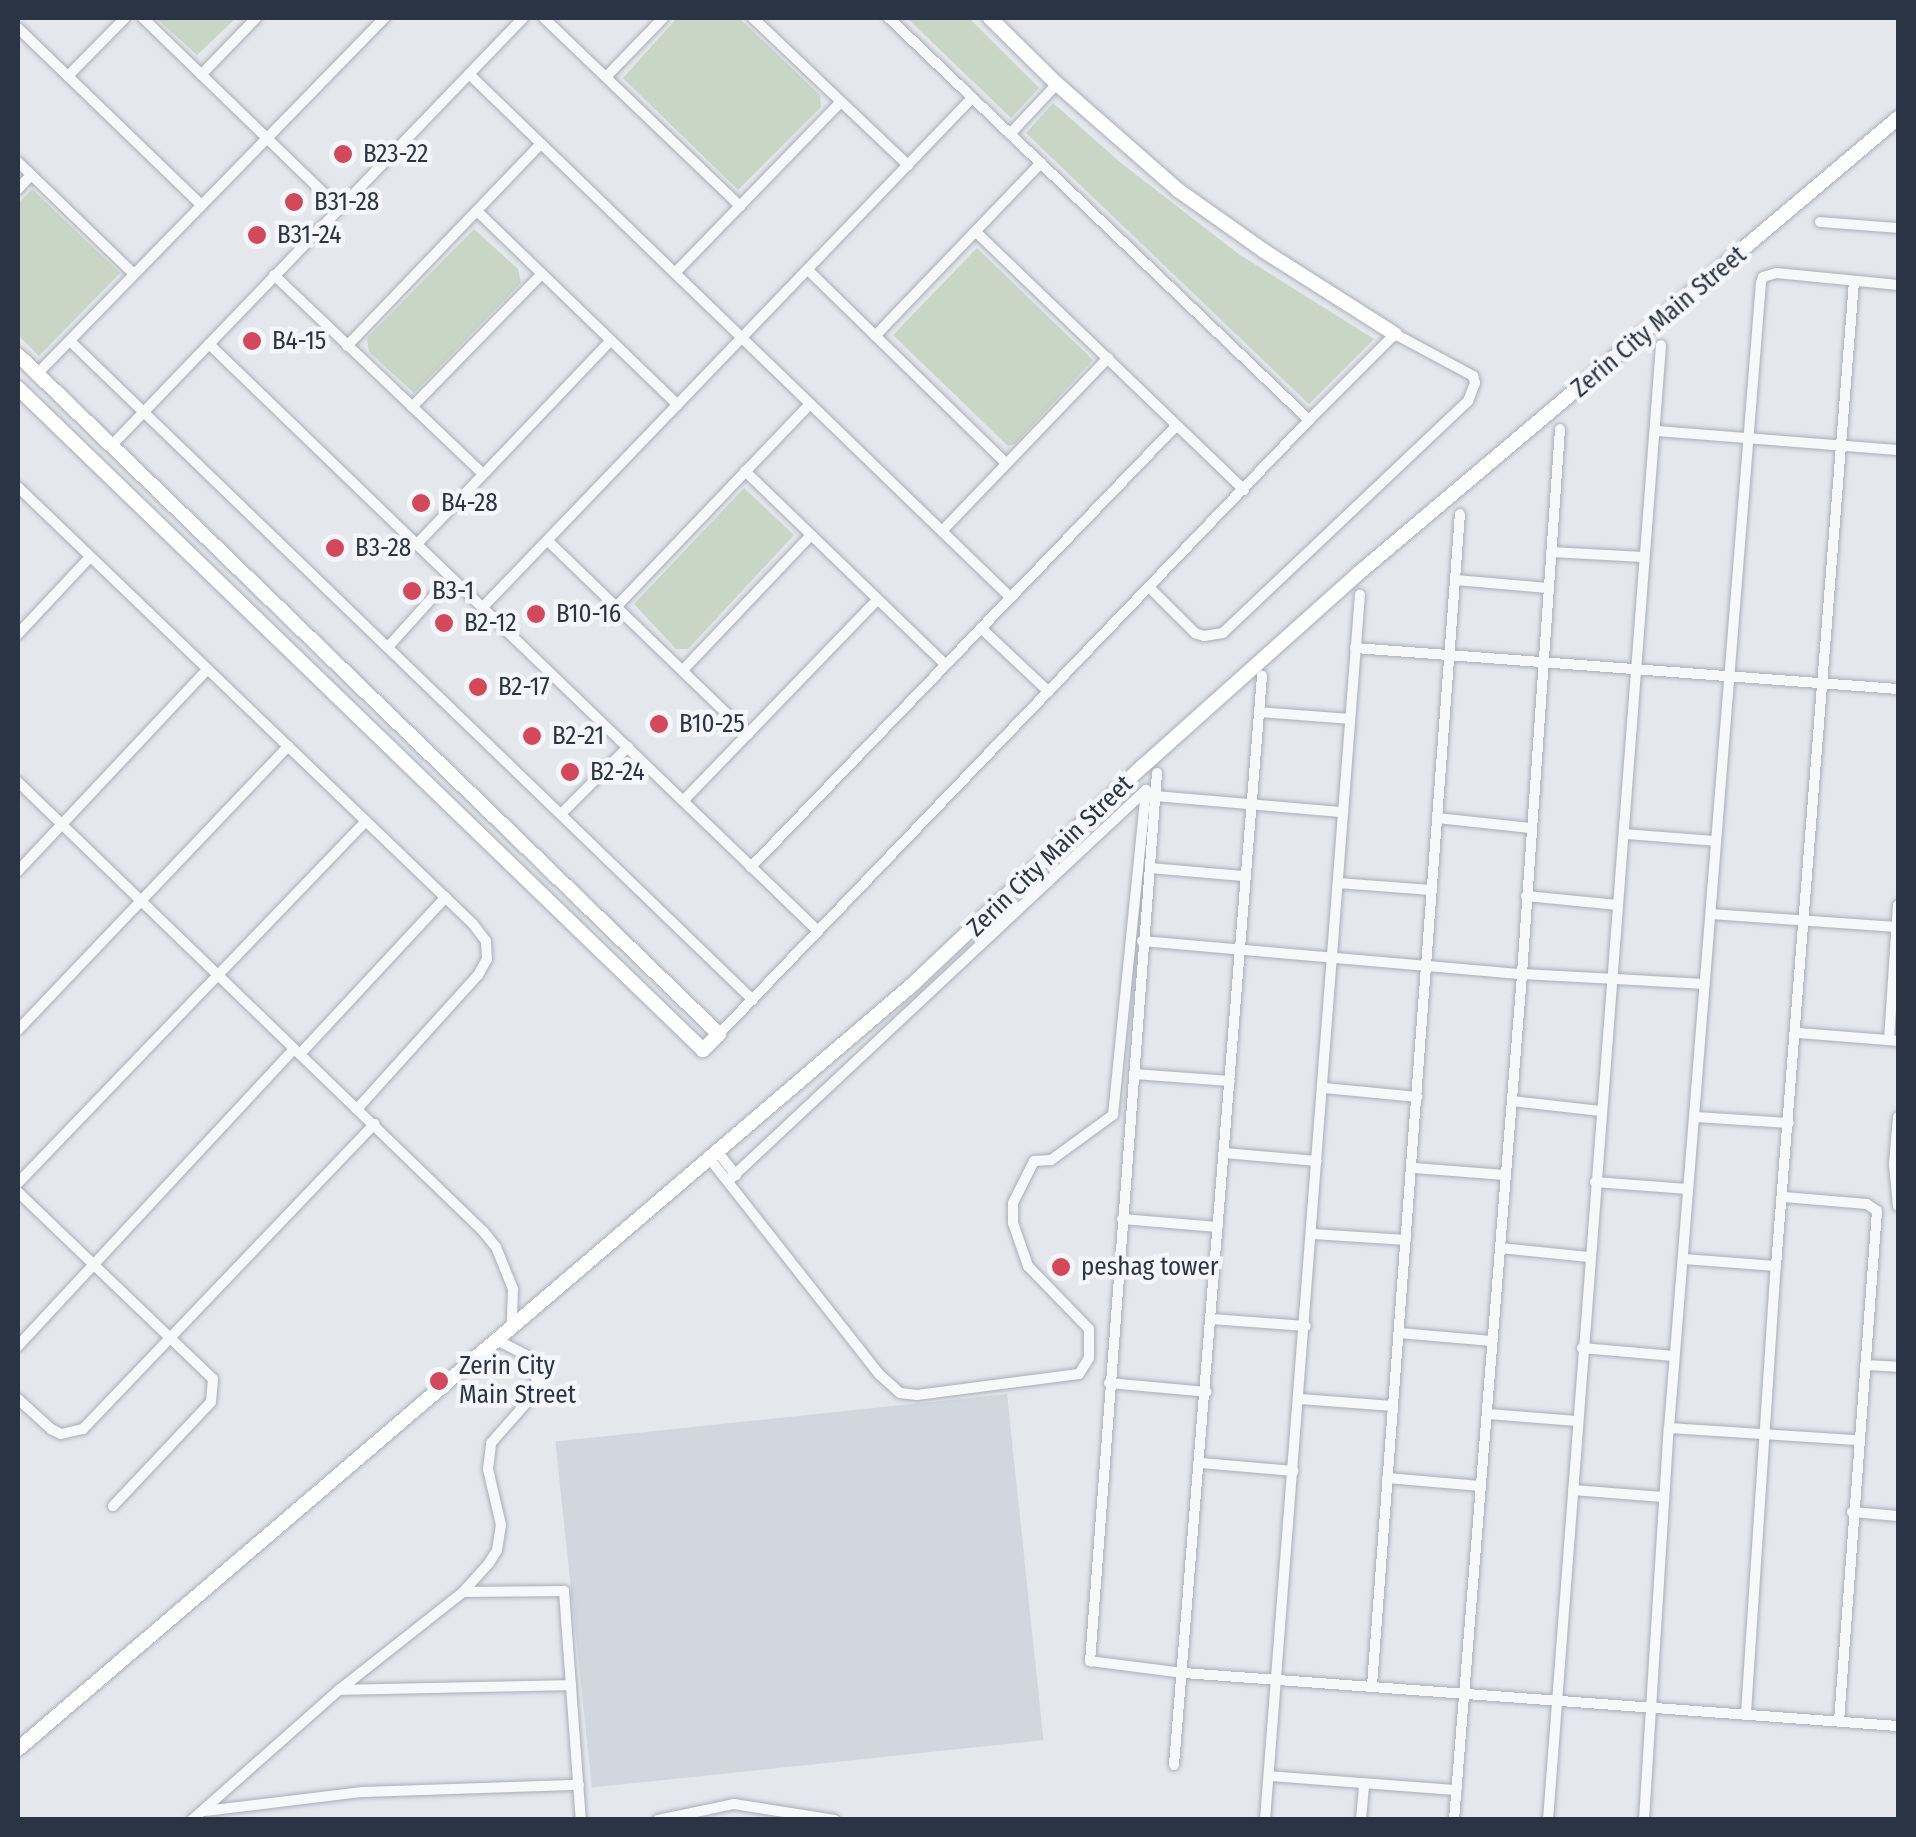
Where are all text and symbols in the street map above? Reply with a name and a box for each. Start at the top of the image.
place label: B23-22 [363,139,428,169]
marker: B23-22 [332,143,354,165]
place label: B31-28 [314,187,379,217]
marker: B31-28 [283,191,305,213]
place label: B31-24 [277,220,341,250]
marker: B31-24 [246,224,268,246]
street label: Zerin City Main Street [1566,240,1752,404]
place label: B4-15 [272,326,326,356]
marker: B4-15 [241,330,263,352]
place label: B4-28 [441,488,498,518]
marker: B4-28 [410,492,432,514]
place label: B3-28 [355,533,411,563]
marker: B3-28 [324,537,346,559]
place label: B3-1 [432,576,474,606]
marker: B3-1 [401,580,423,602]
place label: B10-16 [556,599,621,629]
marker: B10-16 [525,603,547,625]
place label: B2-12 [464,608,517,638]
marker: B2-12 [433,612,455,634]
place label: B2-17 [498,672,550,702]
marker: B2-17 [467,676,489,698]
place label: B10-25 [679,709,745,739]
marker: B10-25 [648,713,670,735]
place label: B2-21 [552,721,604,751]
marker: B2-21 [521,725,543,747]
place label: B2-24 [590,757,645,787]
marker: B2-24 [559,761,581,783]
street label: Zerin City Main Street [961,769,1139,943]
place label: peshag tower [1081,1252,1219,1282]
marker: peshag tower [1050,1256,1072,1278]
place label: Zerin City Main Street [459,1352,576,1411]
marker: Zerin City Main Street [428,1370,450,1392]

